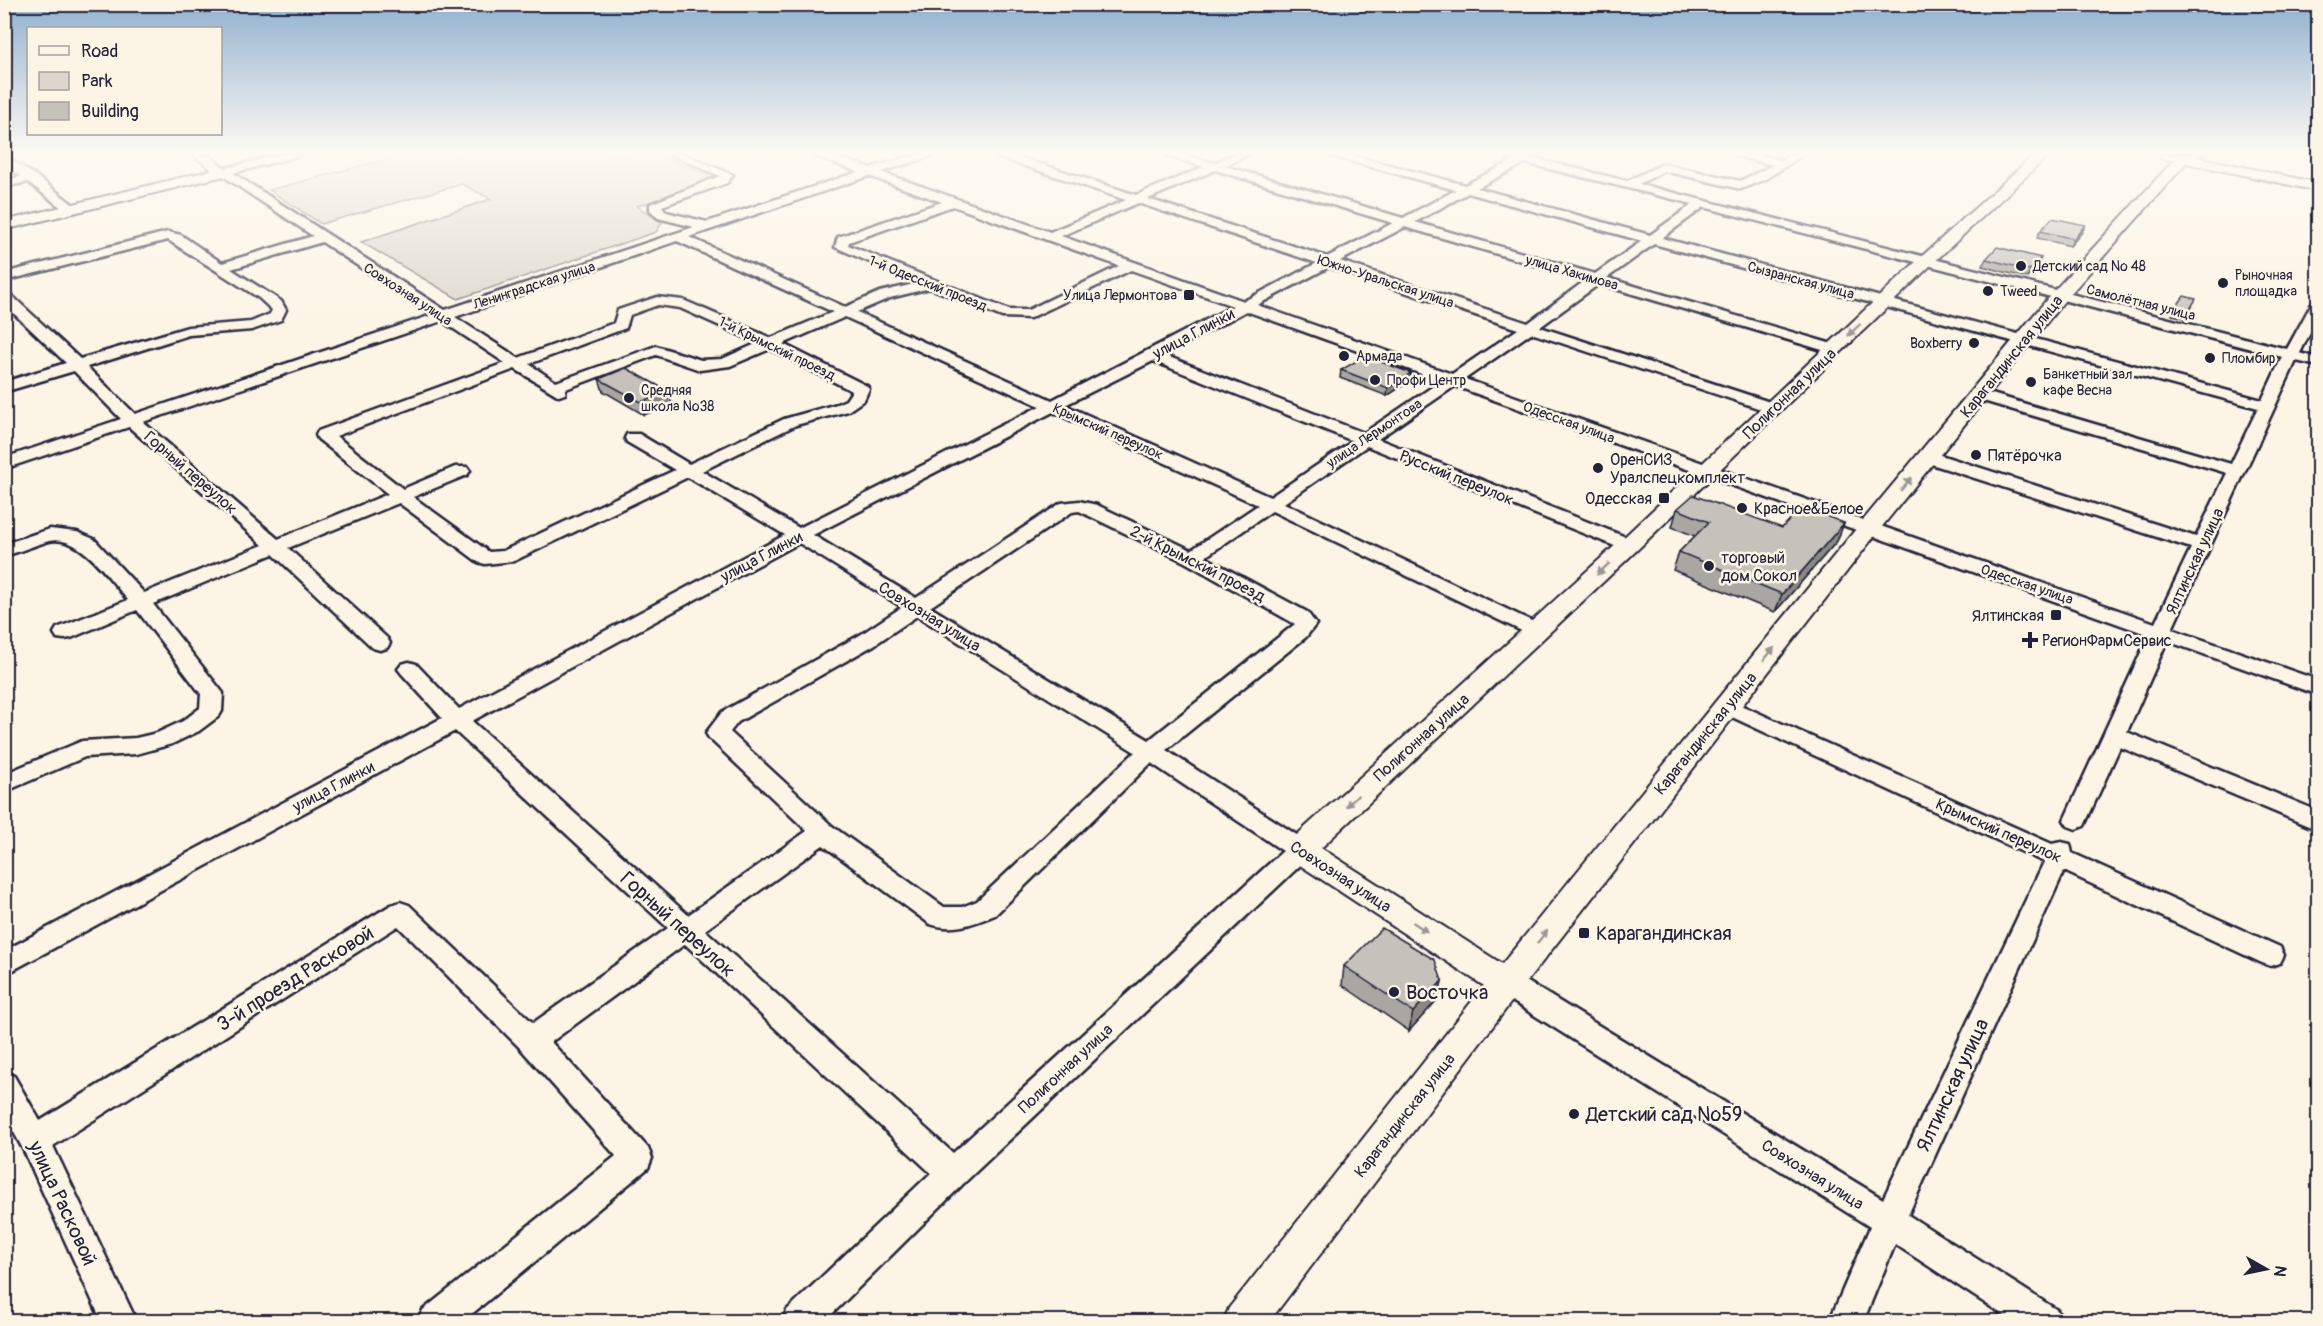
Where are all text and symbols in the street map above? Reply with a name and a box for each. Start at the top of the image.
legend [27,27,222,135]
text: Road [81,40,118,63]
text: Park [81,70,113,93]
text: Building [81,100,139,123]
street label: Южно-Уральская улица [1316,251,1456,312]
street label: улица Хакимова [1523,251,1620,294]
street label: 1-й Одесский проезд [866,252,990,315]
street label: Ленинградская улица [470,258,597,314]
street label: Сызранская улица [1746,258,1856,303]
place label: Детский сад № 48 [2032,258,2146,275]
street label: Совхозная улица [360,259,455,329]
marker: Детский сад № 48 [2014,259,2028,273]
place label: Рыночная площадка [2235,267,2297,300]
marker: Рыночная площадка [2216,276,2230,290]
street label: Самолётная улица [2085,281,2197,324]
place label: Tweed [2000,283,2038,300]
marker: Tweed [1981,284,1995,298]
place label: Улица Лермонтова [1063,287,1177,304]
marker: Улица Лермонтова [1182,288,1196,302]
street label: Карагандинская улица [1956,291,2067,422]
street label: улица Глинки [1148,304,1238,364]
street label: 1-й Крымский проезд [716,313,838,384]
one-way arrow [1847,323,1861,337]
place label: Boxberry [1910,335,1962,352]
marker: Boxberry [1967,336,1981,350]
street label: Полигонная улица [1739,344,1841,443]
place label: Армада [1356,348,1402,365]
marker: Армада [1337,349,1351,363]
place label: Пломбир [2222,350,2276,367]
marker: Пломбир [2203,351,2217,365]
place label: Банкетный зал кафе Весна [2043,366,2132,399]
place label: Профи Центр [1387,372,1467,389]
marker: Профи Центр [1368,373,1382,387]
marker: Банкетный зал кафе Весна [2024,375,2038,389]
place label: Средняя школа №38 [641,382,714,415]
marker: Средняя школа №38 [622,391,636,405]
street label: улица Лермонтова [1322,395,1425,472]
street label: Одесская улица [1521,398,1617,447]
street label: Крымский переулок [1050,400,1166,463]
street label: Горный переулок [140,427,241,519]
street label: Русский переулок [1397,446,1517,510]
place label: Пятёрочка [1988,446,2062,466]
marker: Пятёрочка [1969,448,1983,462]
place label: ОренСИЗ Уралспецкомплект [1610,450,1745,488]
marker: ОренСИЗ Уралспецкомплект [1591,461,1605,475]
one-way arrow [1899,476,1912,492]
place label: Одесская [1585,489,1652,509]
marker: Одесская [1657,491,1671,505]
place label: Красное&Белое [1754,499,1863,519]
marker: Красное&Белое [1735,501,1749,515]
street label: Ялтинская улица [2161,505,2228,618]
street label: 2-й Крымский проезд [1127,521,1269,607]
street label: улица Глинки [716,527,806,587]
place label: торговый дом Сокол [1721,548,1797,586]
marker: торговый дом Сокол [1702,559,1716,573]
street label: Одесская улица [1978,561,2075,608]
one-way arrow [1596,562,1611,575]
street label: Совхозная улица [875,577,984,656]
place label: Ялтинская [1972,606,2044,626]
marker: Ялтинская [2049,608,2063,622]
place label: РегионФармСервис [2042,631,2172,651]
marker: РегионФармСервис [2023,633,2037,647]
one-way arrow [1762,646,1774,661]
street label: Карагандинская улица [1650,668,1761,799]
street label: Полигонная улица [1370,689,1474,786]
street label: улица Глинки [288,757,378,817]
one-way arrow [1344,794,1359,808]
street label: Крымский переулок [1932,794,2065,868]
street label: Совхозная улица [1286,837,1395,917]
street label: Горный переулок [615,866,740,983]
street label: 3-й проезд Расковой [212,920,378,1037]
place label: Карагандинская [1596,921,1732,946]
one-way arrow [1411,922,1428,933]
marker: Карагандинская [1577,926,1591,940]
one-way arrow [1536,929,1549,945]
place label: Восточка [1406,980,1488,1005]
marker: Восточка [1387,985,1401,999]
street label: Ялтинская улица [1911,1015,1994,1156]
street label: Полигонная улица [1014,1020,1117,1118]
street label: Карагандинская улица [1350,1050,1459,1182]
place label: Детский сад №59 [1585,1102,1742,1127]
marker: Детский сад №59 [1567,1107,1581,1121]
street label: Совхозная улица [1758,1135,1867,1214]
street label: улица Расковой [22,1136,102,1270]
north arrow [2236,1239,2296,1299]
text: N [2269,1264,2291,1278]

